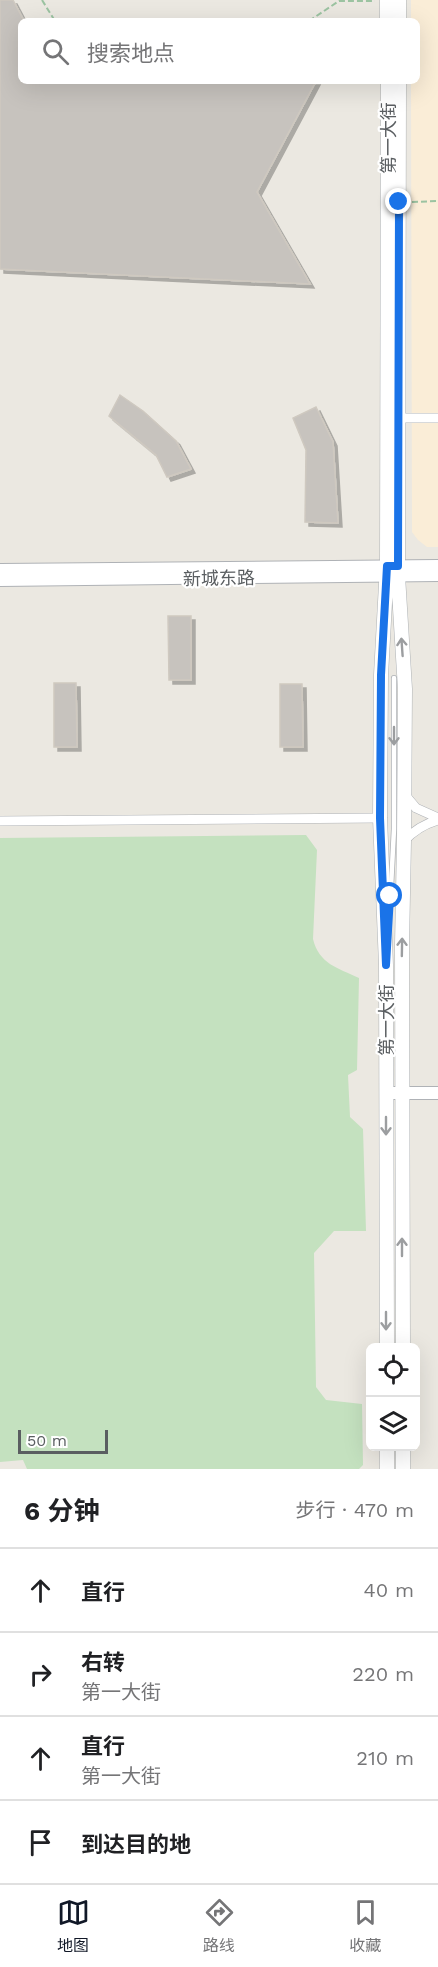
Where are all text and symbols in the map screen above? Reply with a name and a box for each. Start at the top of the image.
search box [18,18,420,84]
icon: search [39,35,72,68]
text: 搜索地点 [87,41,175,66]
street label: 第一大街 [378,102,399,174]
route end [385,188,411,214]
street label: 新城东路 [183,567,255,589]
one-way arrow [397,638,408,658]
one-way arrow [388,726,400,746]
route start [376,882,402,908]
one-way arrow [396,938,408,958]
street label: 第一大街 [376,984,397,1056]
one-way arrow [380,1116,392,1136]
one-way arrow [396,1238,408,1258]
one-way arrow [381,1311,392,1331]
map controls [366,1343,420,1451]
button: locate [366,1343,420,1397]
button: layers [366,1397,420,1451]
scale bar [18,1427,108,1454]
text: 50 m [27,1431,67,1450]
text: 6 分钟 [24,1496,99,1526]
text: 步行 · 470 m [295,1498,414,1522]
icon: ahead [24,1574,57,1607]
text: 40 m [363,1578,414,1602]
text: 直行 [81,1580,125,1605]
text: 右转 [81,1650,125,1675]
icon: right [24,1658,57,1691]
text: 220 m [352,1662,414,1686]
text: 第一大街 [81,1680,161,1704]
text: 直行 [81,1734,125,1759]
icon: ahead [24,1742,57,1775]
text: 210 m [356,1746,414,1770]
text: 第一大街 [81,1764,161,1788]
icon: arrive [24,1826,57,1859]
text: 到达目的地 [81,1832,191,1857]
tab: 地图 [57,1896,90,1956]
tab: 路线 [203,1896,236,1956]
tab: 收藏 [349,1896,382,1956]

